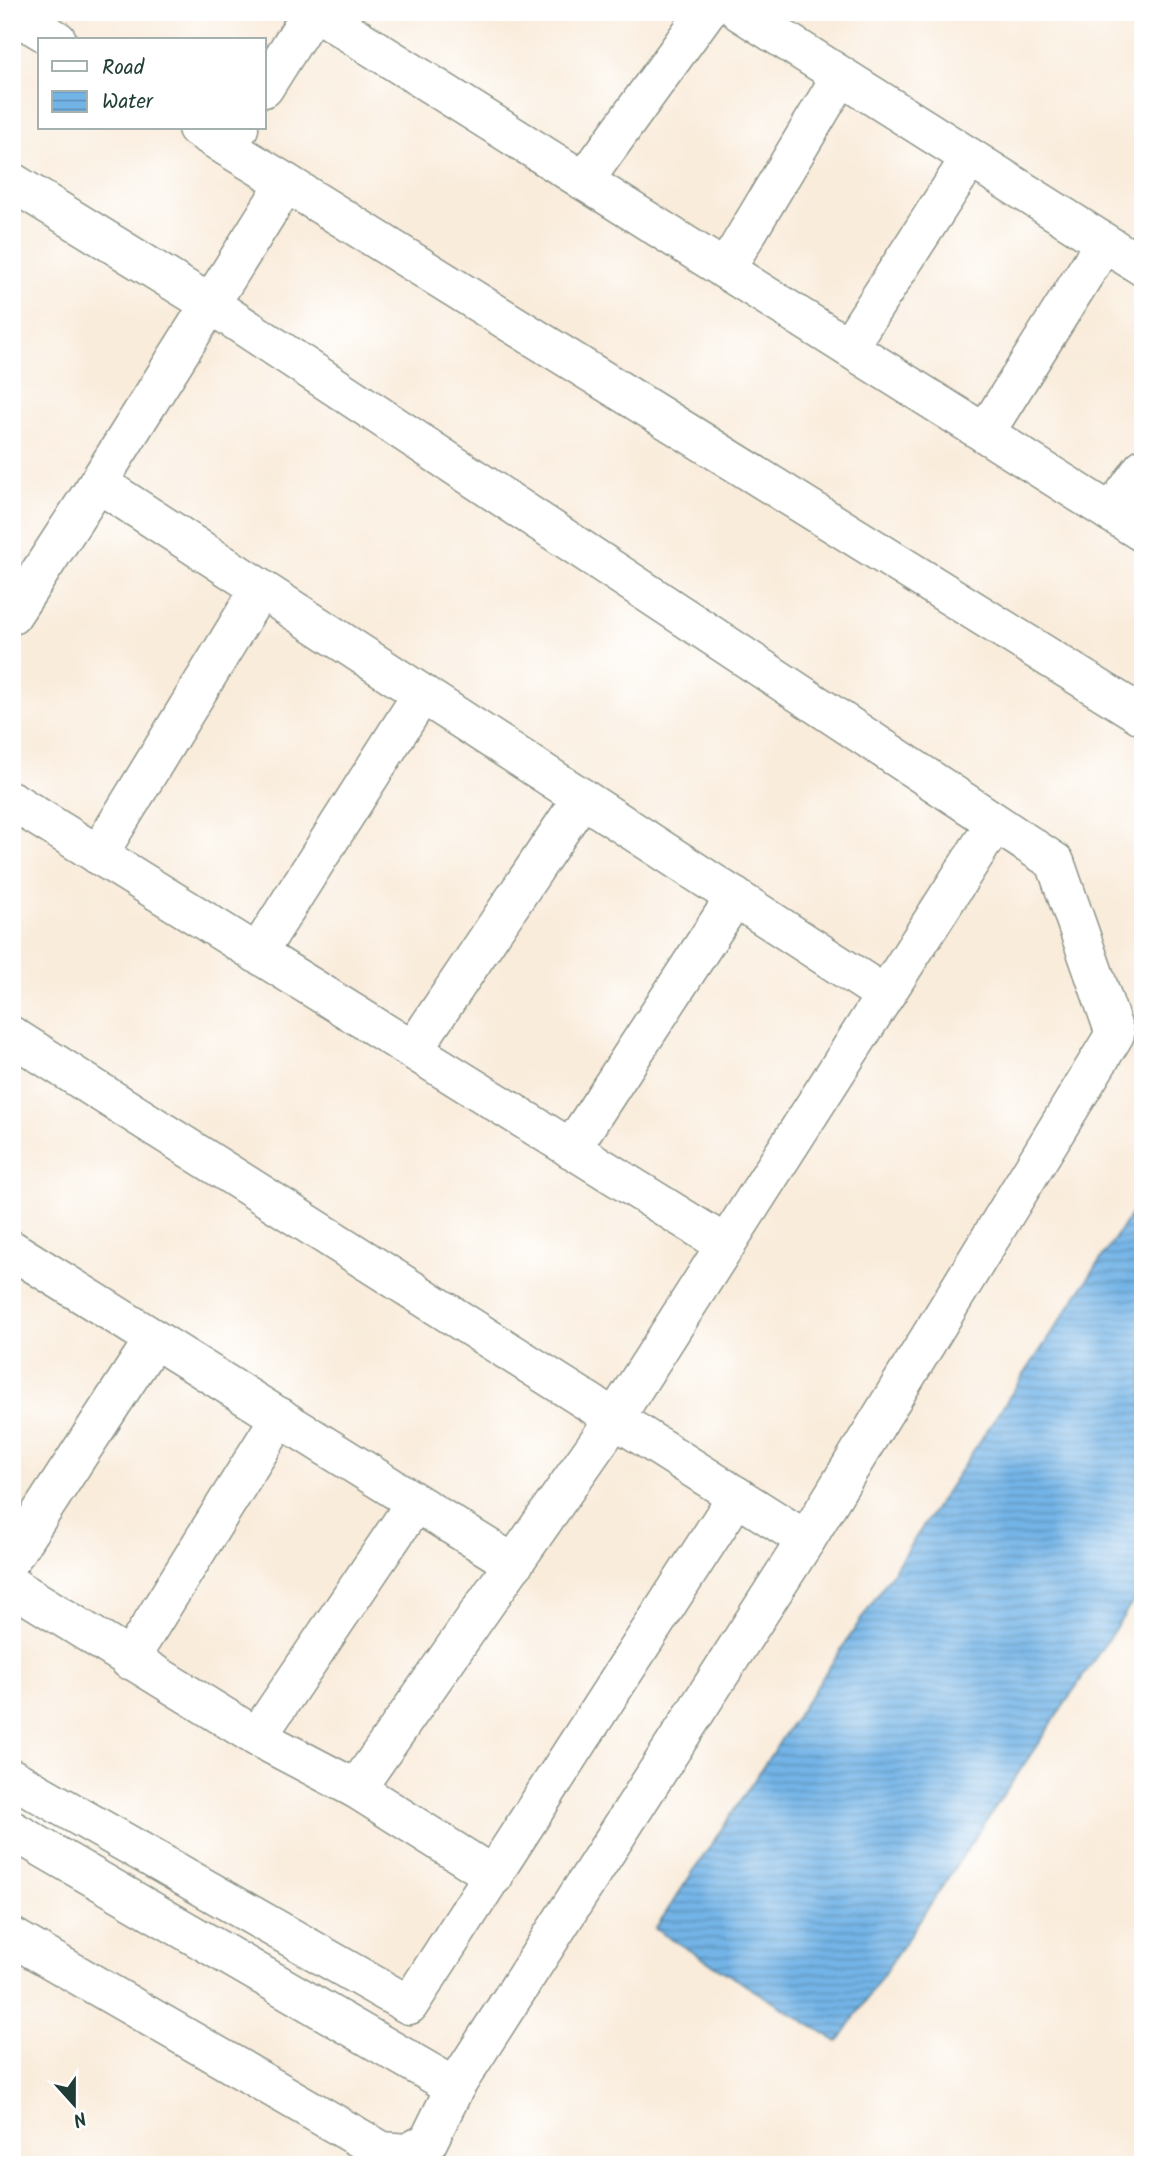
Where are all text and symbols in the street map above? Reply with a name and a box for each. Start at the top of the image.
legend [38,38,266,130]
text: Road [102,52,145,85]
text: Water [102,86,154,119]
north arrow [38,2068,108,2138]
text: N [68,2102,90,2134]

